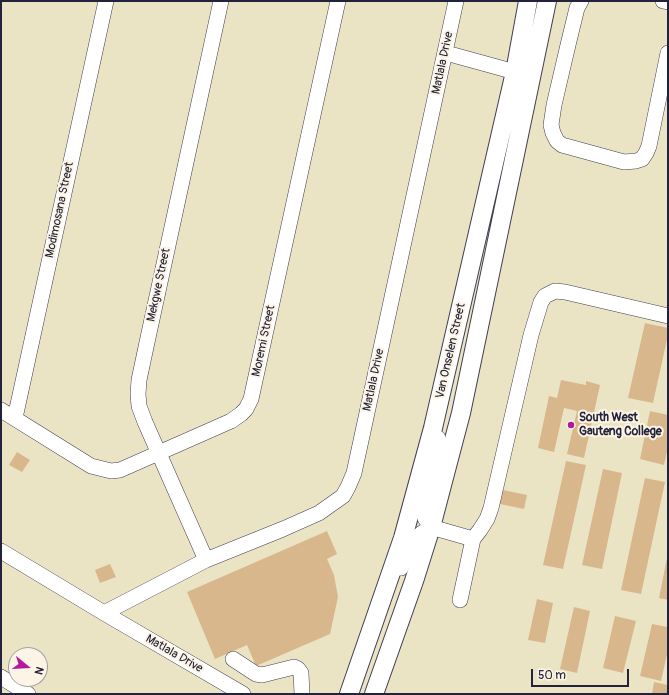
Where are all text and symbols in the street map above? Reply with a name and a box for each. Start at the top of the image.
street label: Matlala Drive [429,30,457,96]
street label: Modimosana Street [43,161,77,259]
street label: Mekgwe Street [144,247,174,323]
street label: Van Onselen Street [433,302,469,400]
street label: Moremi Street [249,304,279,378]
street label: Matlala Drive [360,347,388,413]
place label: South West Gauteng College [579,411,662,439]
marker: South West Gauteng College [566,420,576,430]
street label: Matlala Drive [143,632,205,676]
north arrow [8,647,48,687]
scale bar [533,661,631,687]
text: N [32,665,46,676]
text: 50 m [538,668,566,683]

